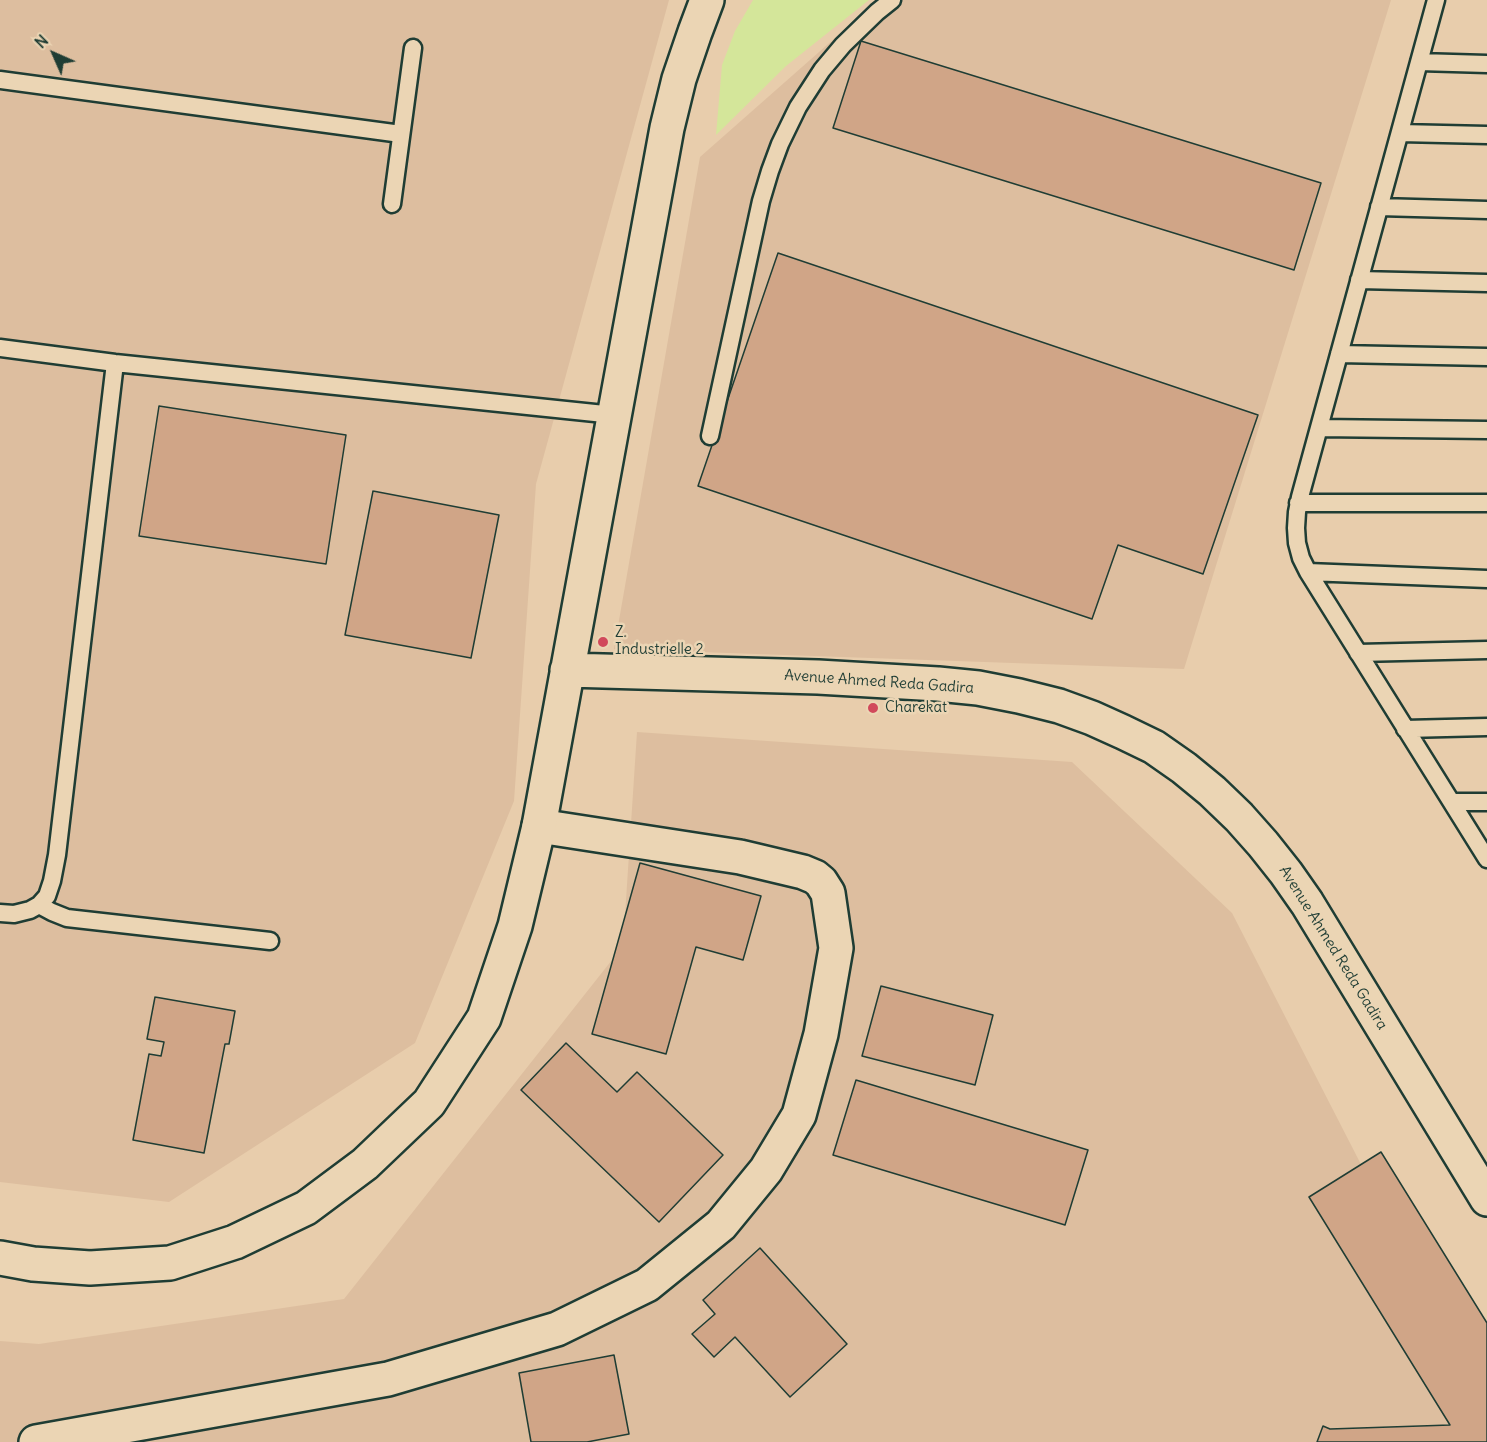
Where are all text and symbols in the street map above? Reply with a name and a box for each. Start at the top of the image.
north arrow [24,24,84,84]
text: N [30,30,52,52]
place label: Z. Industrielle 2 [615,624,704,659]
marker: Z. Industrielle 2 [596,635,610,649]
street label: Avenue Ahmed Reda Gadira [784,666,974,698]
place label: Charekat [885,699,947,717]
marker: Charekat [866,701,880,715]
street label: Avenue Ahmed Reda Gadira [1275,863,1391,1033]

